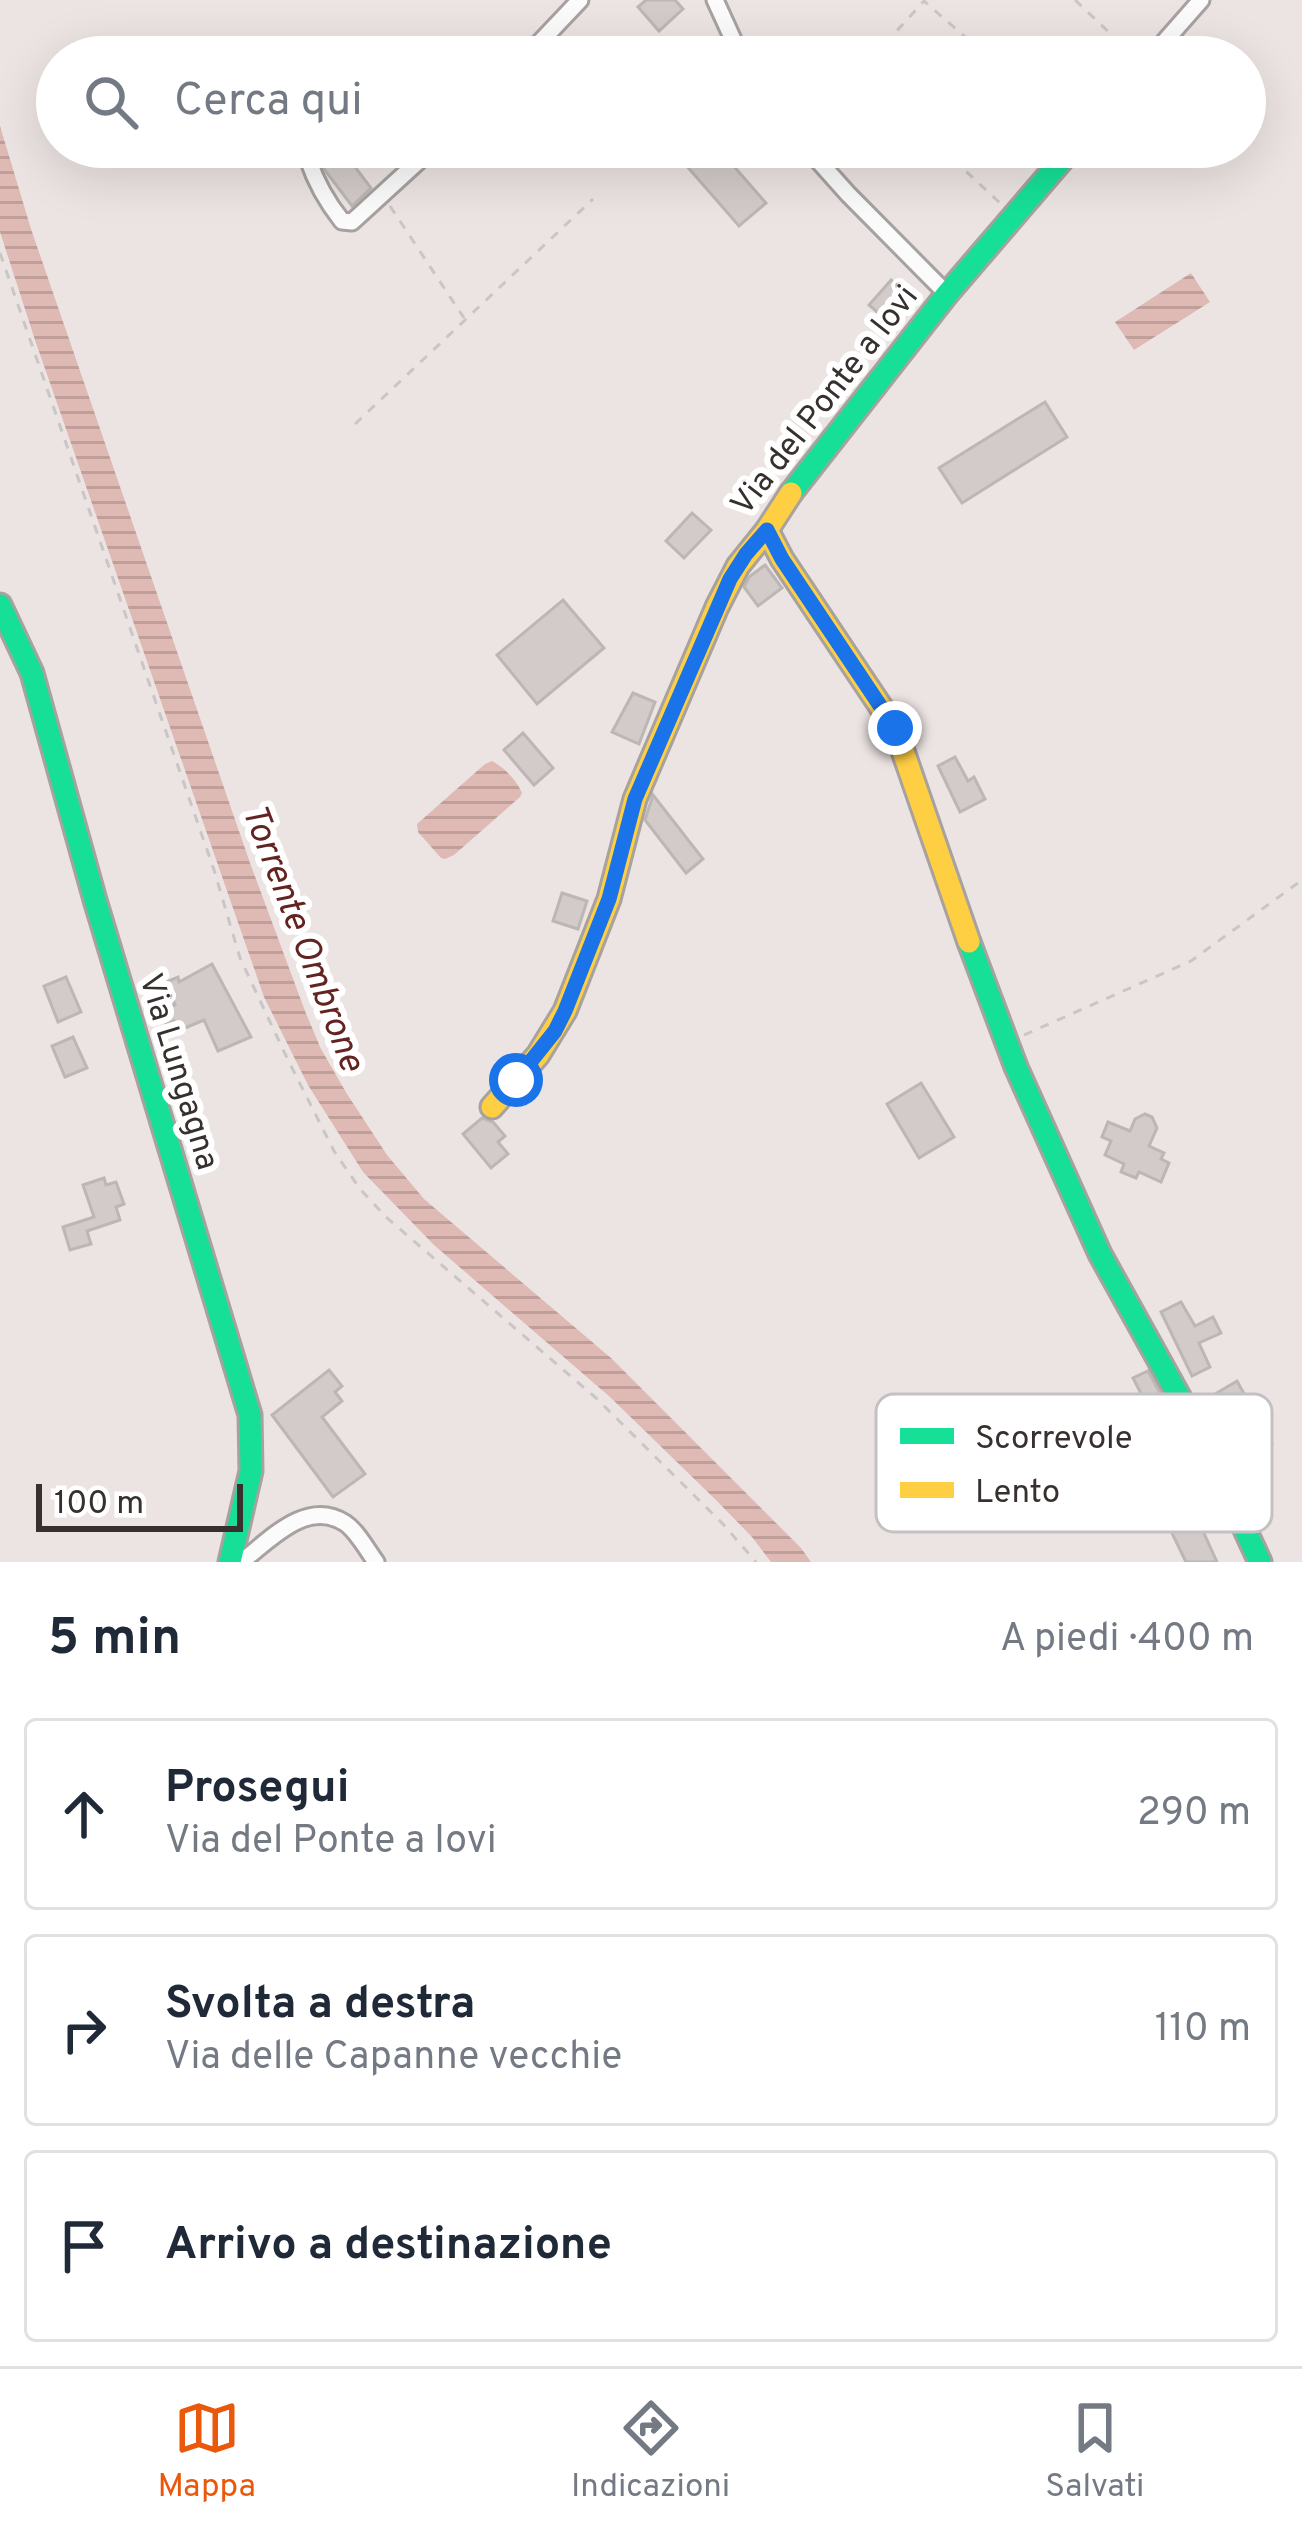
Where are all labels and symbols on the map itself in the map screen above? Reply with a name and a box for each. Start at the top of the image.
street label: Via del Ponte a Iovi [723,278,929,525]
route end [868,701,922,755]
water label: Torrente Ombrone [229,798,374,1079]
street label: Via Lungagna [127,969,227,1175]
route start [489,1053,543,1107]
legend [876,1394,1272,1532]
text: Scorrevole [975,1419,1133,1461]
text: Lento [975,1473,1060,1515]
scale bar [36,1478,243,1531]

